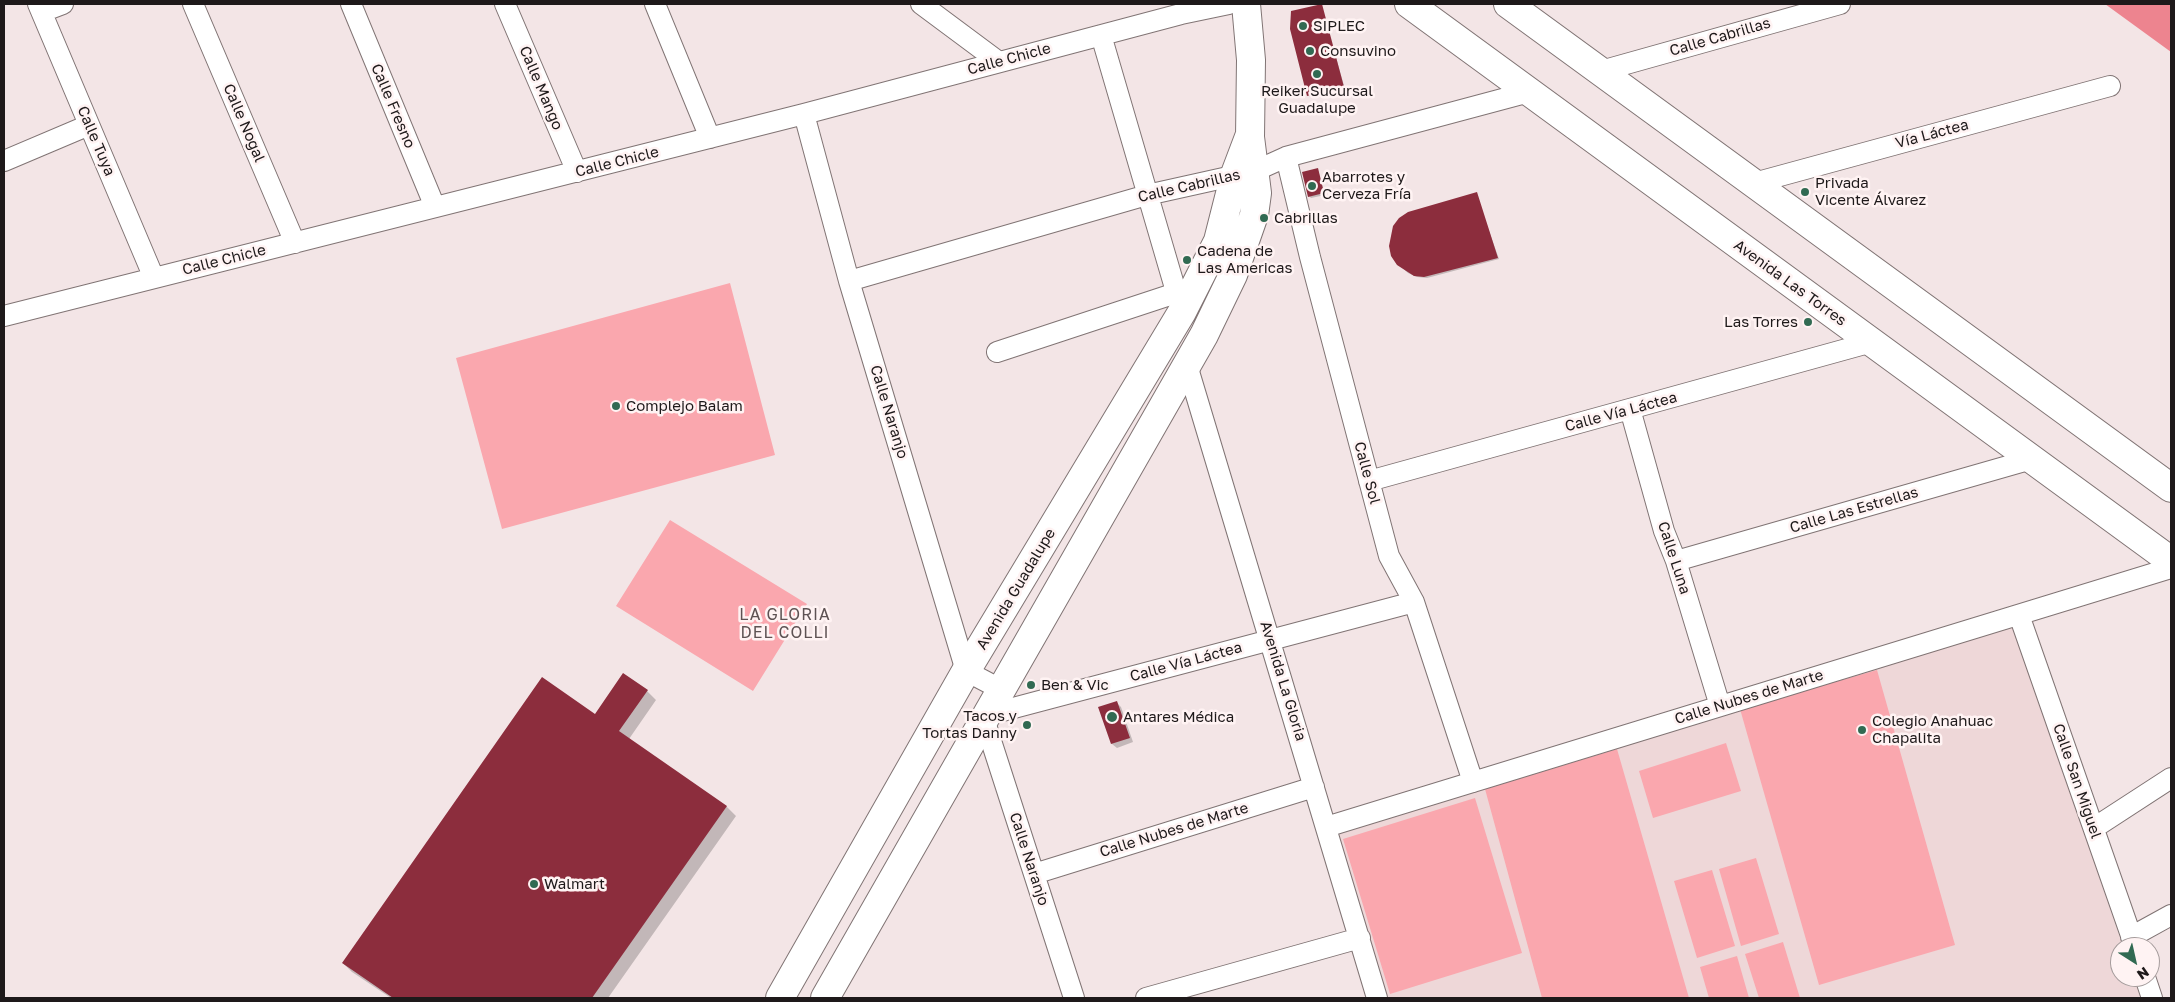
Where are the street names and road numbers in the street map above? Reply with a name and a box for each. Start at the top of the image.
street label: Calle Cabrillas [1667,14,1773,60]
street label: Calle Chicle [965,39,1053,79]
street label: Calle Mango [515,43,567,133]
street label: Calle Fresno [367,61,419,151]
street label: Calle Nogal [219,81,269,165]
street label: Calle Tuya [73,103,119,179]
street label: Vía Láctea [1894,116,1970,152]
street label: Calle Chicle [573,143,661,181]
street label: Calle Cabrillas [1136,165,1242,207]
street label: Avenida Las Torres [1730,236,1850,330]
street label: Calle Chicle [180,241,268,279]
street label: Calle Naranjo [866,363,912,461]
street label: Calle Vía Láctea [1563,388,1679,436]
street label: Calle Sol [1350,440,1384,506]
street label: Calle Las Estrellas [1788,483,1920,537]
street label: Calle Luna [1654,519,1694,597]
street label: Avenida Guadalupe [973,525,1059,653]
street label: Avenida La Gloria [1256,619,1310,743]
street label: Calle Vía Láctea [1128,638,1244,686]
street label: Calle Nubes de Marte [1672,666,1826,728]
street label: Calle San Miguel [2049,721,2105,841]
street label: Calle Nubes de Marte [1097,799,1251,861]
street label: Calle Naranjo [1005,810,1053,908]

